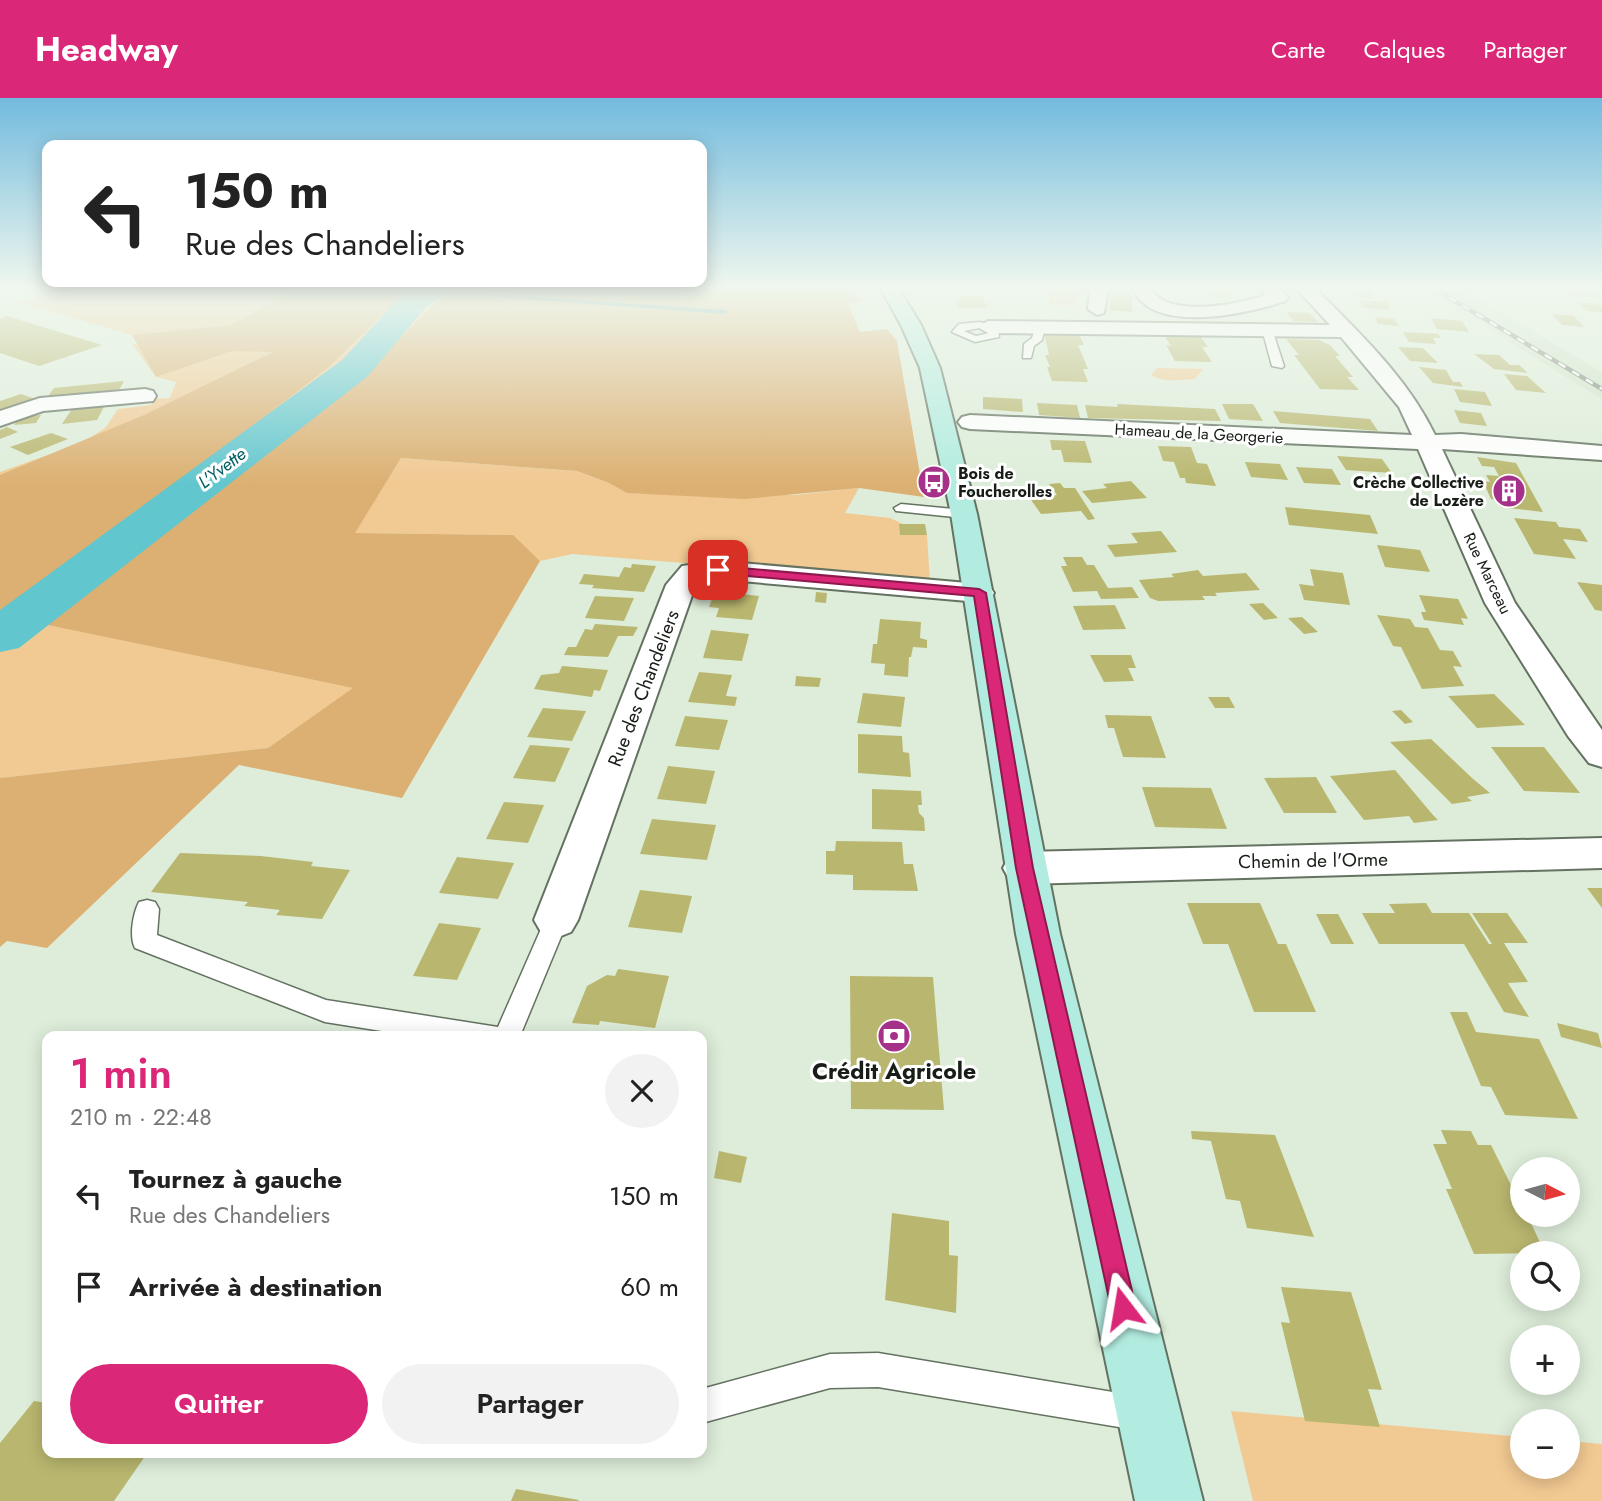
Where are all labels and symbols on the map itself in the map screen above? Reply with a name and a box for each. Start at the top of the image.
street label: Hameau de la Georgerie [1114,418,1284,449]
water label: L'Yvette [192,441,252,495]
place label: Bois de Foucherolles [958,462,1052,503]
bus stop icon: Bois de Foucherolles [915,463,953,501]
place label: Crèche Collective de Lozère [1353,471,1484,512]
building icon: Crèche Collective de Lozère [1490,472,1528,510]
street label: Rue Marceau [1458,528,1517,618]
pin [688,540,748,600]
street label: Rue des Chandeliers [601,606,686,771]
street label: Chemin de l'Orme [1238,846,1388,875]
bank icon: Crédit Agricole [875,1017,913,1055]
place label: Crédit Agricole [812,1054,976,1088]
north arrow [1510,1157,1580,1227]
position arrow [1086,1271,1160,1345]

